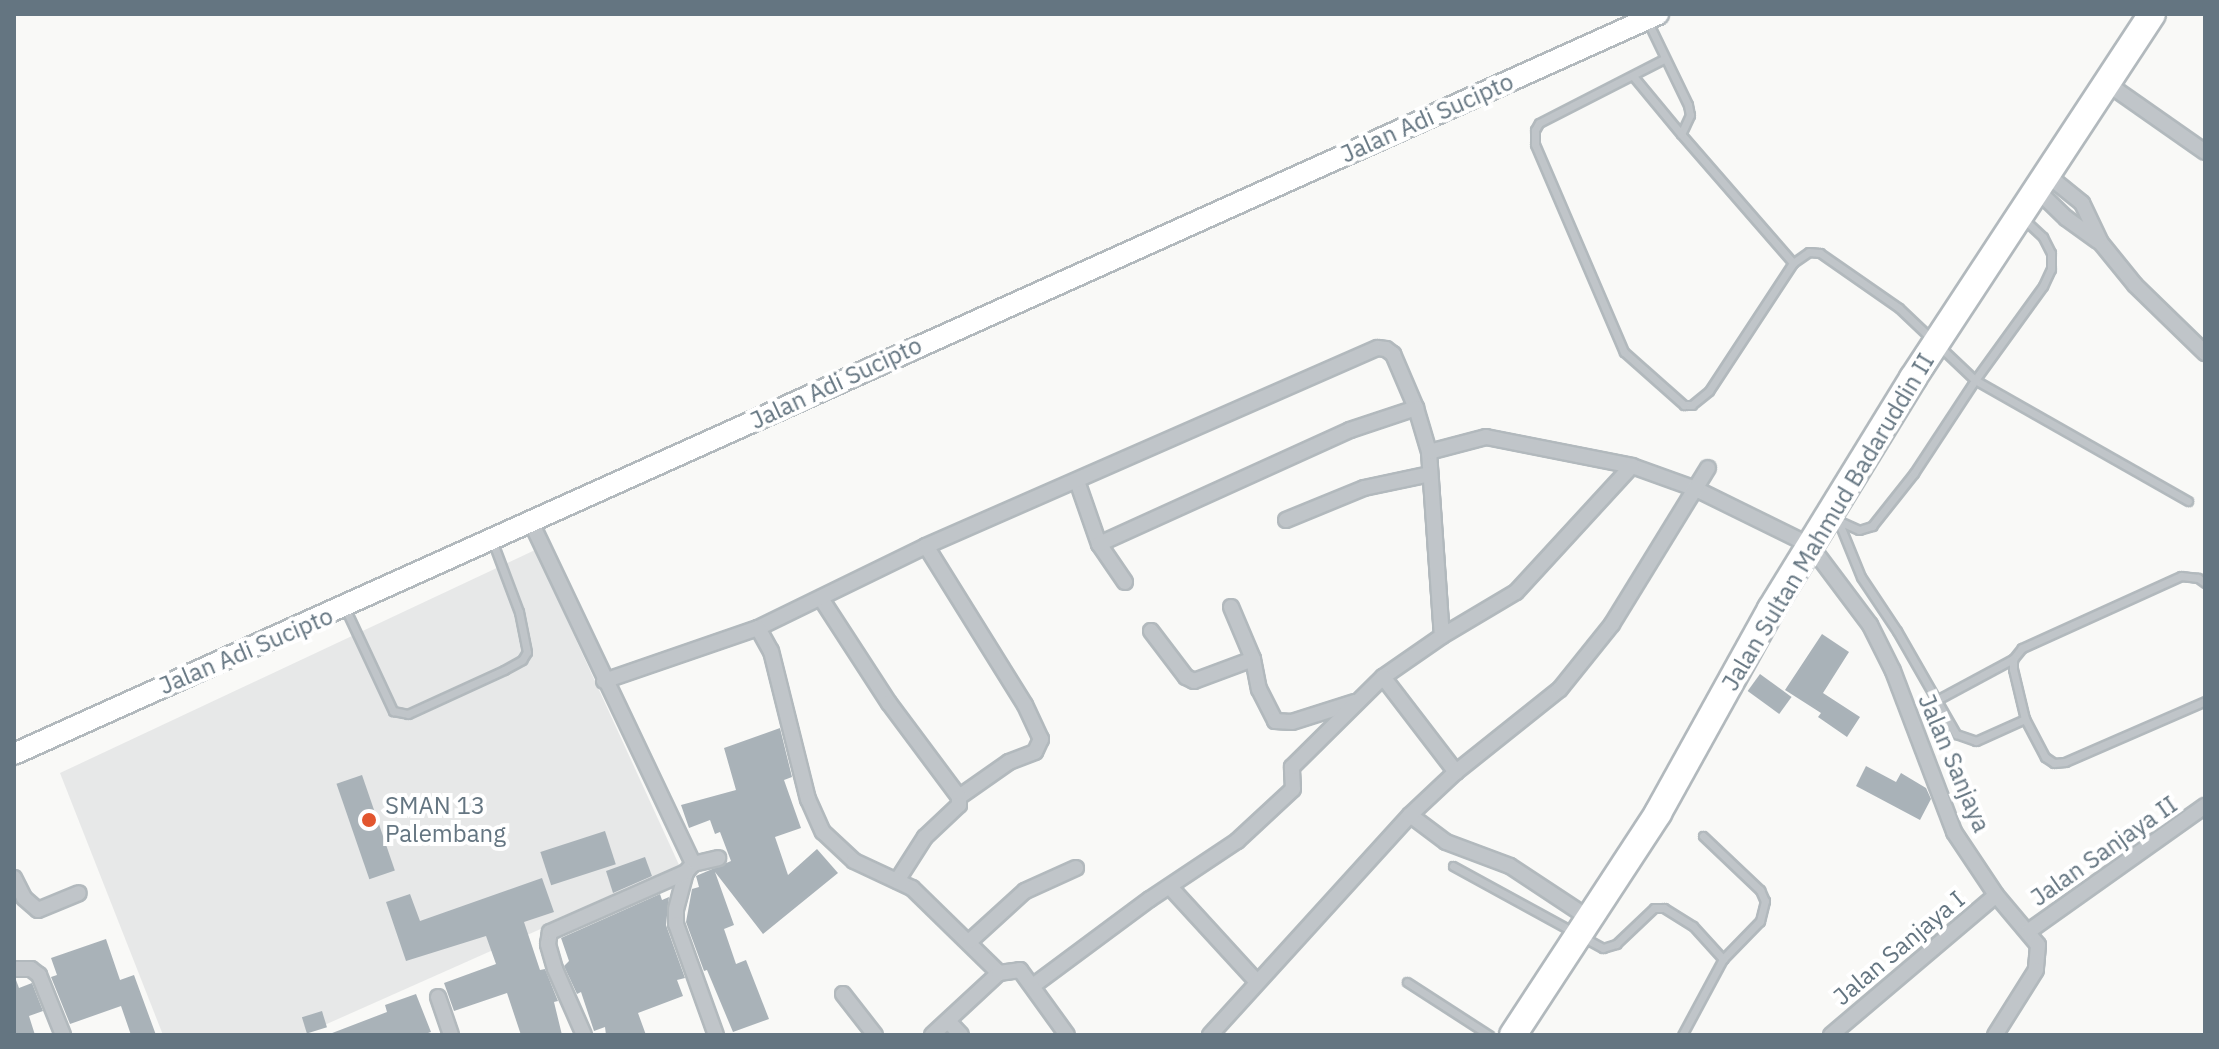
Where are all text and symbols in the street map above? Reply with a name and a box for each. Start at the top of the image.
street label: Jalan Adi Sucipto [1336,67,1518,169]
street label: Jalan Adi Sucipto [746,331,926,435]
street label: Jalan Sultan Mahmud Badaruddin II [1716,348,1940,696]
street label: Jalan Adi Sucipto [155,601,337,701]
street label: Jalan Sanjaya [1912,690,1996,836]
street label: Jalan Sanjaya II [2025,790,2183,912]
place label: SMAN 13 Palembang [385,792,506,848]
marker: SMAN 13 Palembang [360,811,378,829]
street label: Jalan Sanjaya I [1828,885,1970,1011]

